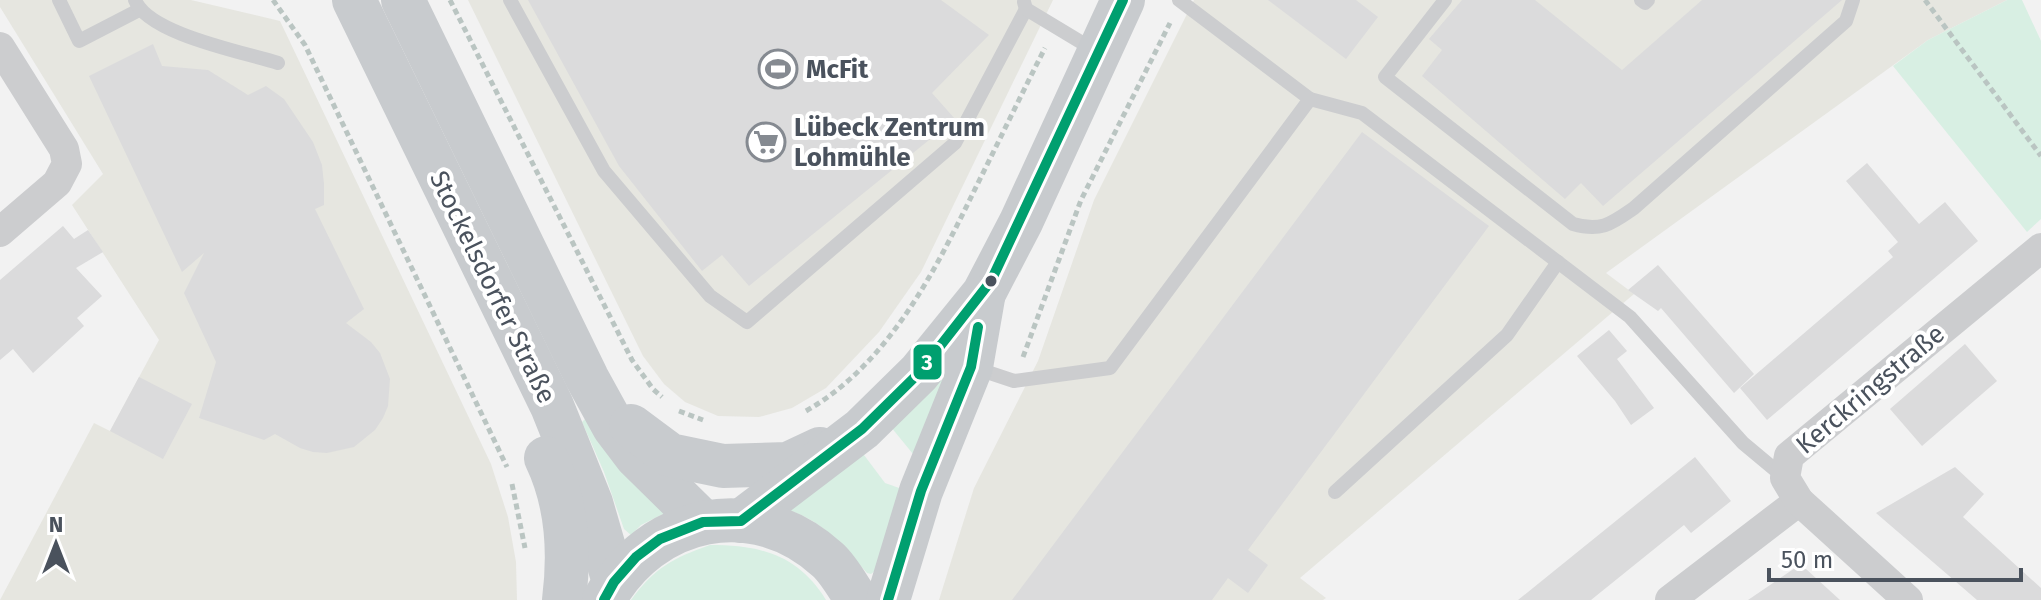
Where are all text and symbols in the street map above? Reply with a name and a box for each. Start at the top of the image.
sports icon: McFit [757,48,799,90]
place label: McFit [806,54,869,85]
place label: Lübeck Zentrum Lohmühle [794,112,985,173]
supermarket icon: Lübeck Zentrum Lohmühle [745,121,787,163]
street label: Stockelsdorfer Straße [423,166,562,408]
unlabelled marker [983,273,999,289]
street label: Kerckringstraße [1790,318,1951,461]
line badge: 3 [912,343,943,381]
text: 3 [920,349,933,376]
north arrow [16,504,96,584]
text: N [49,511,63,538]
scale bar [1769,532,2021,582]
text: 50 m [1781,546,1833,574]

